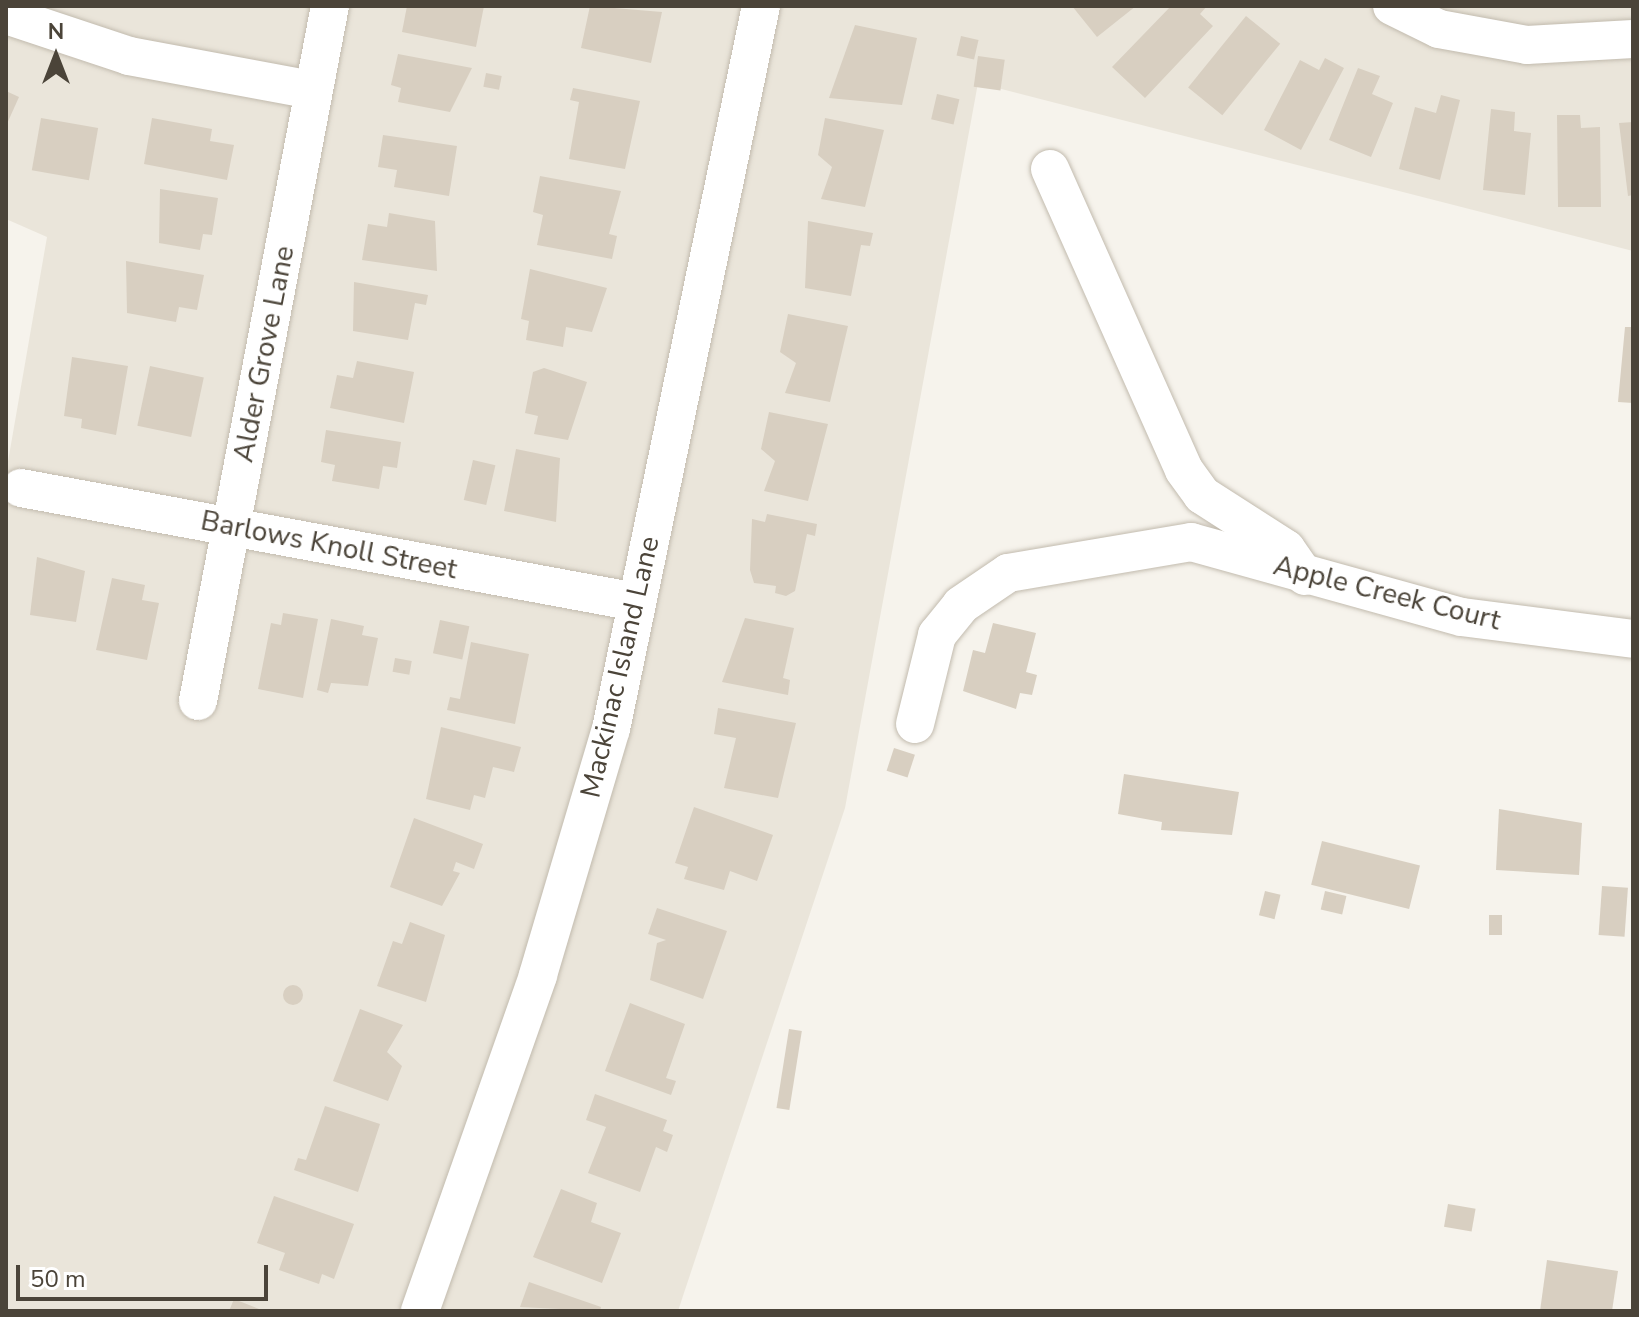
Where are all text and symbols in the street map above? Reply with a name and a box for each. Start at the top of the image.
north arrow [16,16,96,96]
text: N [48,17,64,47]
street label: Alder Grove Lane [227,243,301,465]
street label: Barlows Knoll Street [198,504,460,586]
street label: Mackinac Island Lane [574,533,666,801]
street label: Apple Creek Court [1270,549,1504,637]
scale bar [20,1249,272,1299]
text: 50 m [30,1263,86,1295]

